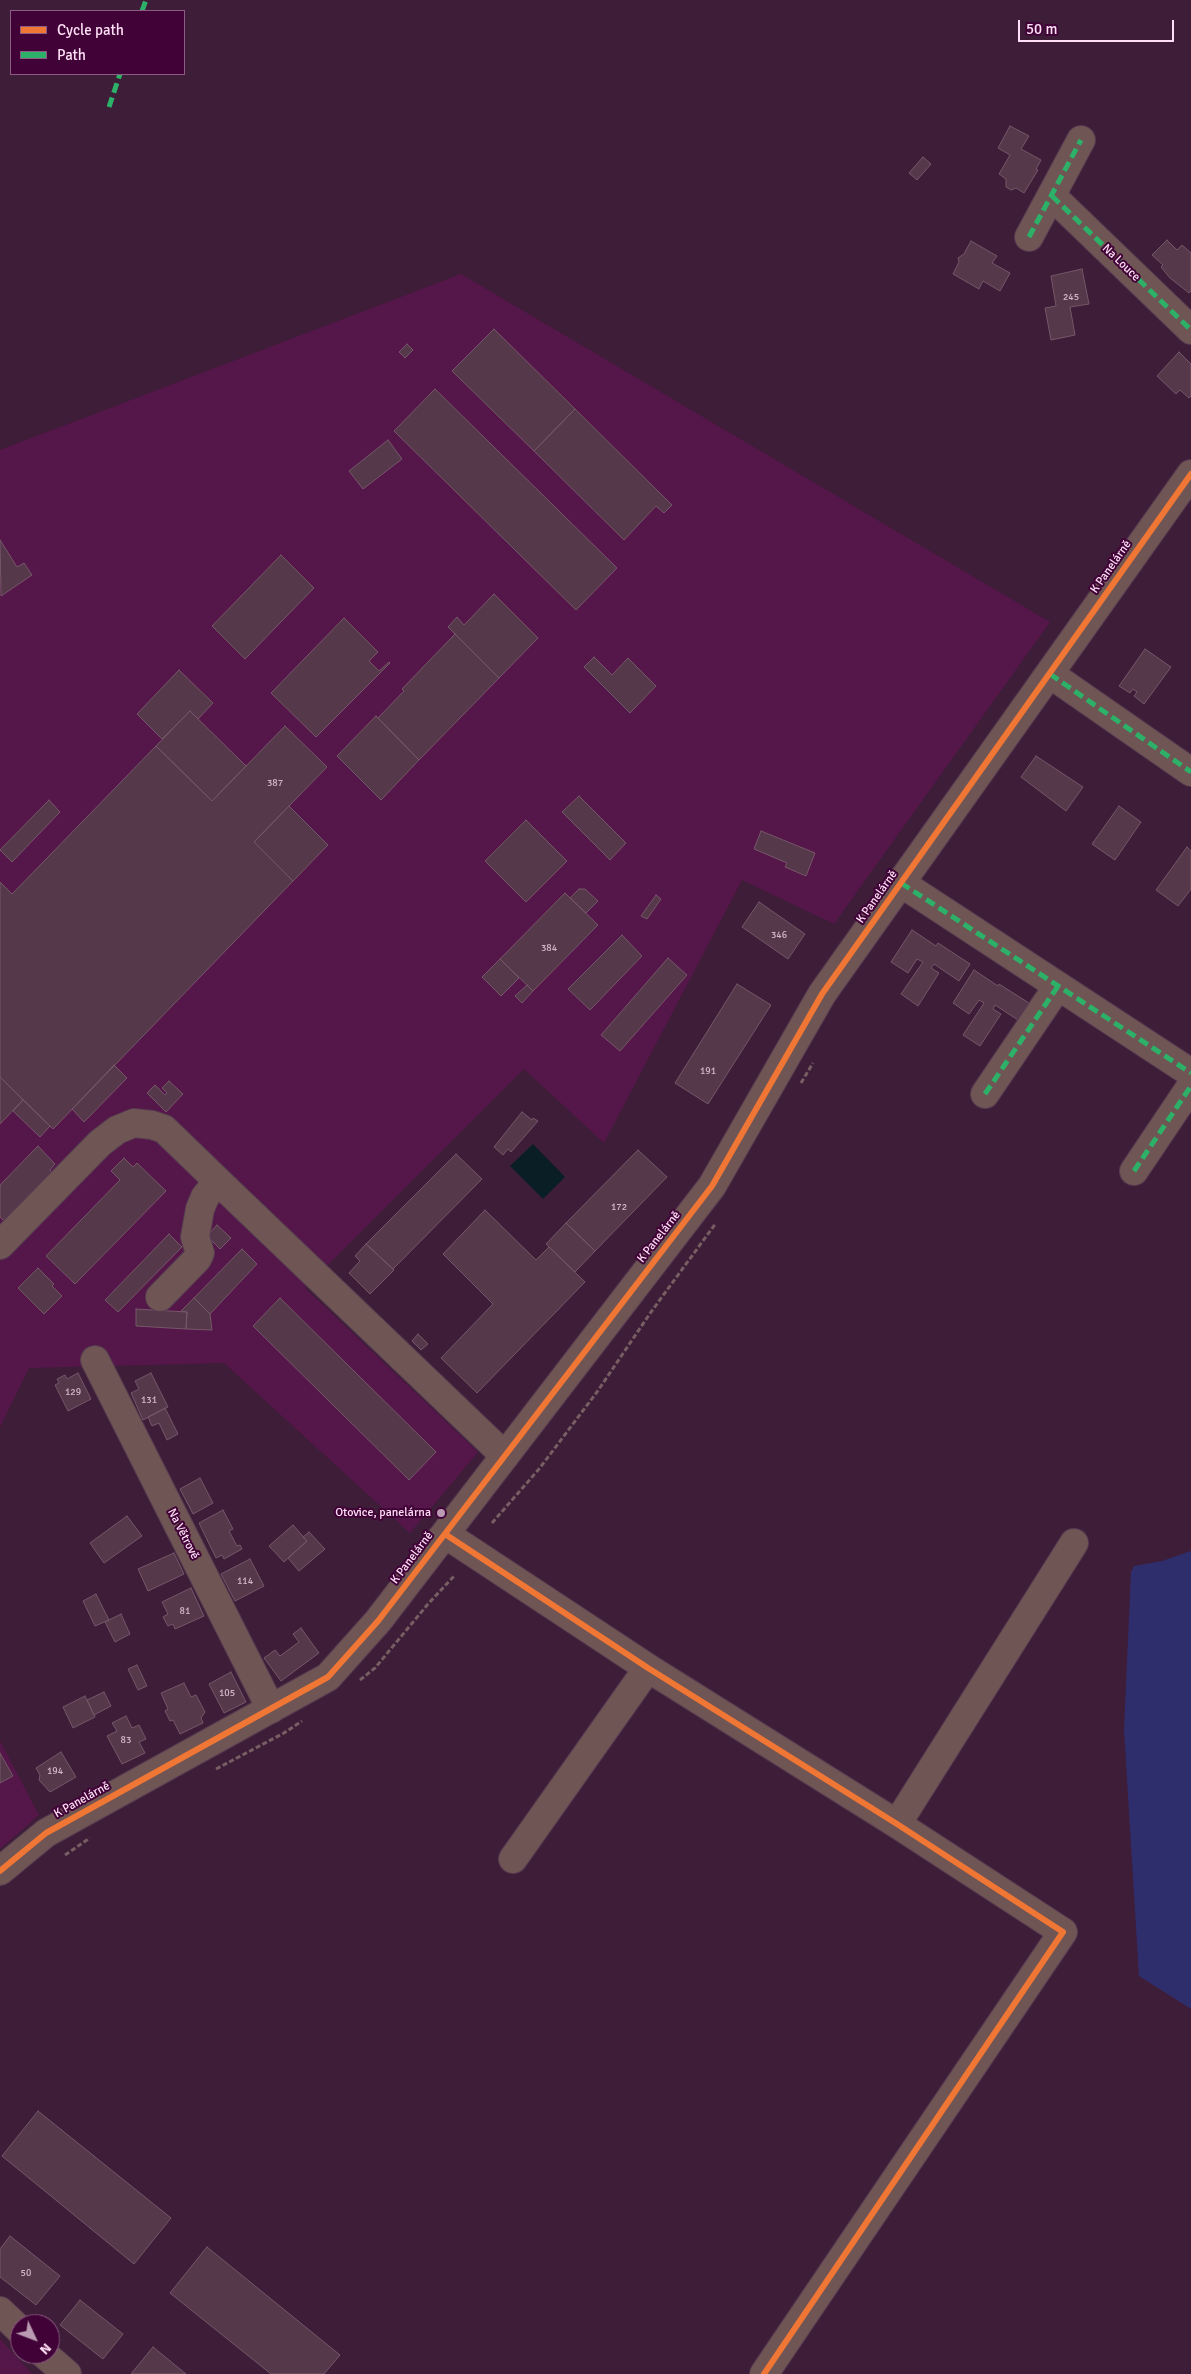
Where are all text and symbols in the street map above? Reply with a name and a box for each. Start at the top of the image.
legend [10,10,185,75]
scale bar [1021,10,1177,42]
text: 50 m [1026,20,1057,38]
text: Cycle path [57,21,124,39]
text: Path [57,46,86,64]
street label: Na Louce [1099,241,1143,285]
house number: 245 [1063,291,1079,303]
street label: K Panelárně [1087,538,1135,596]
house number: 387 [267,777,283,789]
street label: K Panelárně [853,868,901,926]
house number: 346 [771,929,787,941]
house number: 384 [541,942,557,954]
house number: 191 [700,1065,716,1077]
house number: 172 [611,1201,627,1213]
street label: K Panelárně [634,1208,684,1266]
house number: 129 [65,1386,81,1398]
house number: 131 [141,1394,157,1406]
street label: Na Větrově [164,1506,202,1562]
place label: Otovice, panelárna [335,1506,431,1520]
marker: Otovice, panelárna [435,1507,447,1519]
street label: K Panelárně [388,1529,436,1587]
house number: 114 [237,1575,253,1587]
house number: 81 [180,1605,190,1617]
house number: 105 [219,1687,235,1699]
house number: 83 [121,1734,131,1746]
house number: 194 [47,1765,63,1777]
street label: K Panelárně [52,1779,112,1821]
house number: 50 [21,2267,31,2279]
north arrow [10,2314,60,2364]
text: N [36,2340,55,2358]

